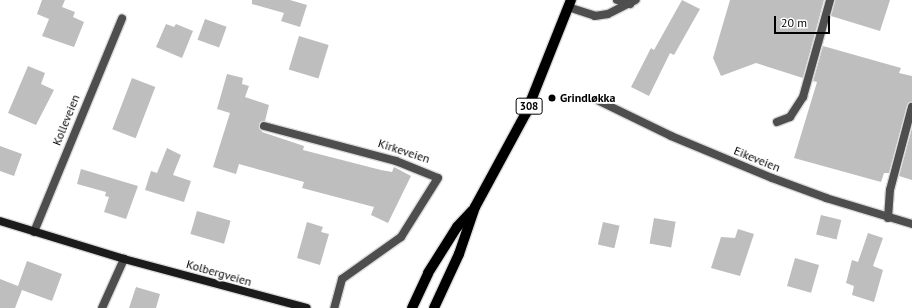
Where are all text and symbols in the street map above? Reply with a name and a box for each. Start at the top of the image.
scale bar [776,8,832,34]
text: 20 m [781,15,807,30]
place label: Grindløkka [560,91,615,105]
street label: Kolleveien [49,92,83,148]
marker: Grindløkka [547,93,557,103]
road number: 308 [515,97,543,115]
street label: Kirkeveien [376,136,432,166]
street label: Eikeveien [732,143,782,175]
street label: Kolbergveien [185,257,253,289]

